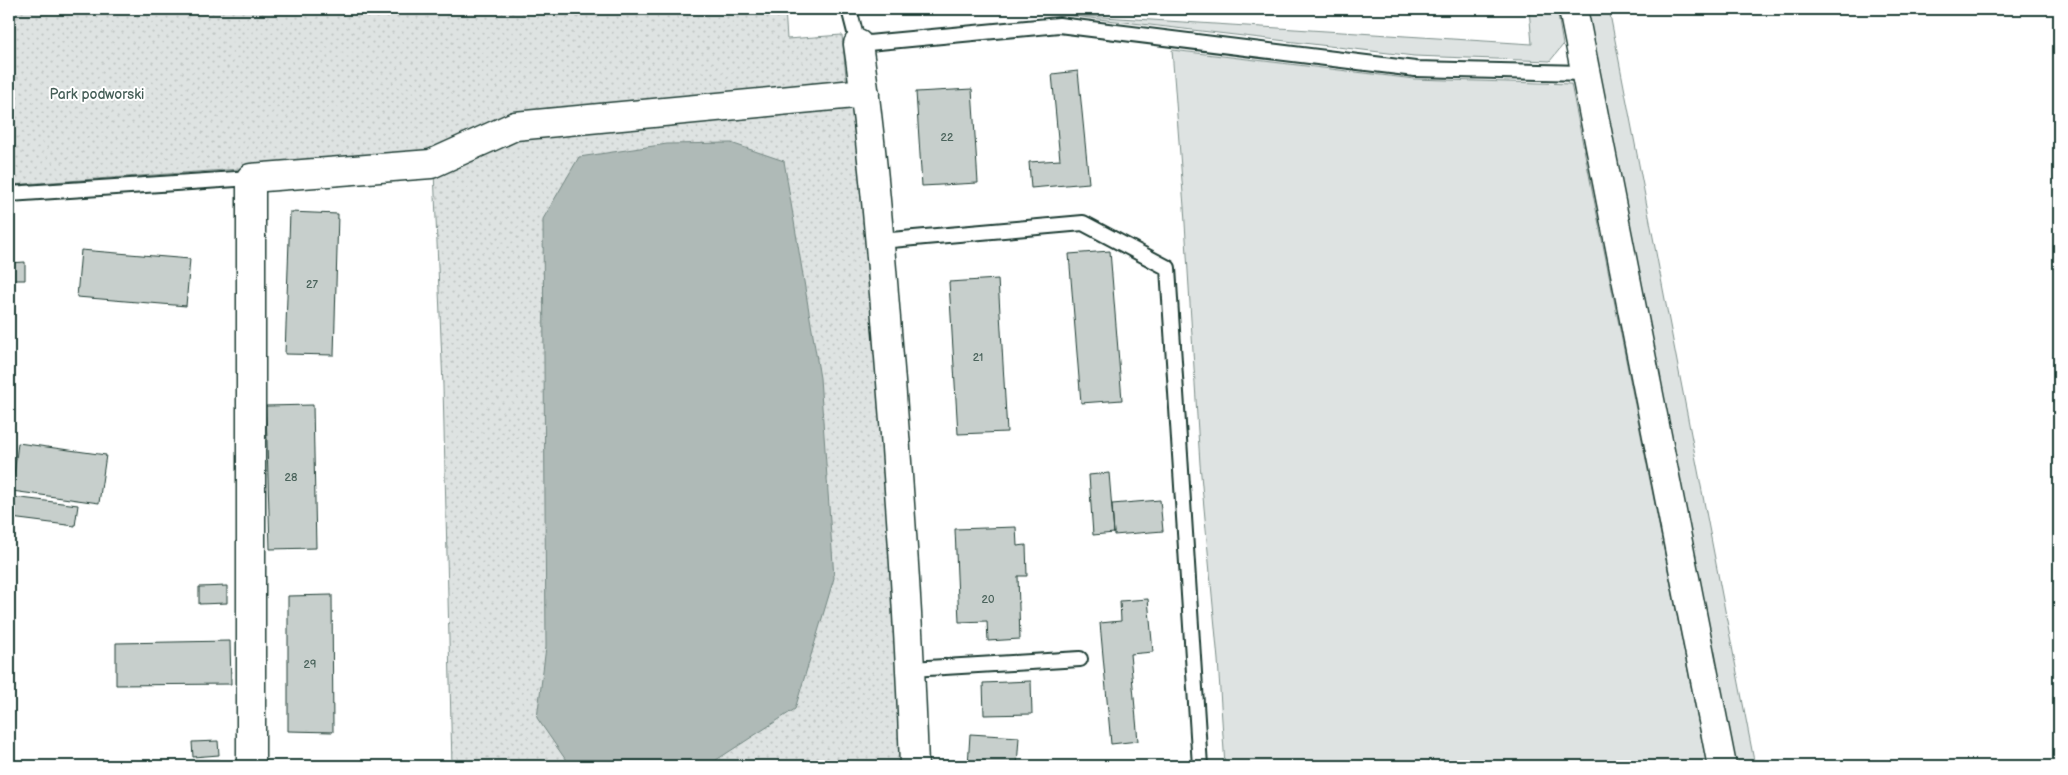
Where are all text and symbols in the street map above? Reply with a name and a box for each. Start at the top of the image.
park label: Park podworski [50,86,144,103]
house number: 22 [941,131,954,144]
house number: 27 [306,278,319,291]
house number: 21 [973,351,983,364]
house number: 28 [285,471,297,484]
house number: 20 [982,593,995,606]
house number: 29 [304,658,316,671]

